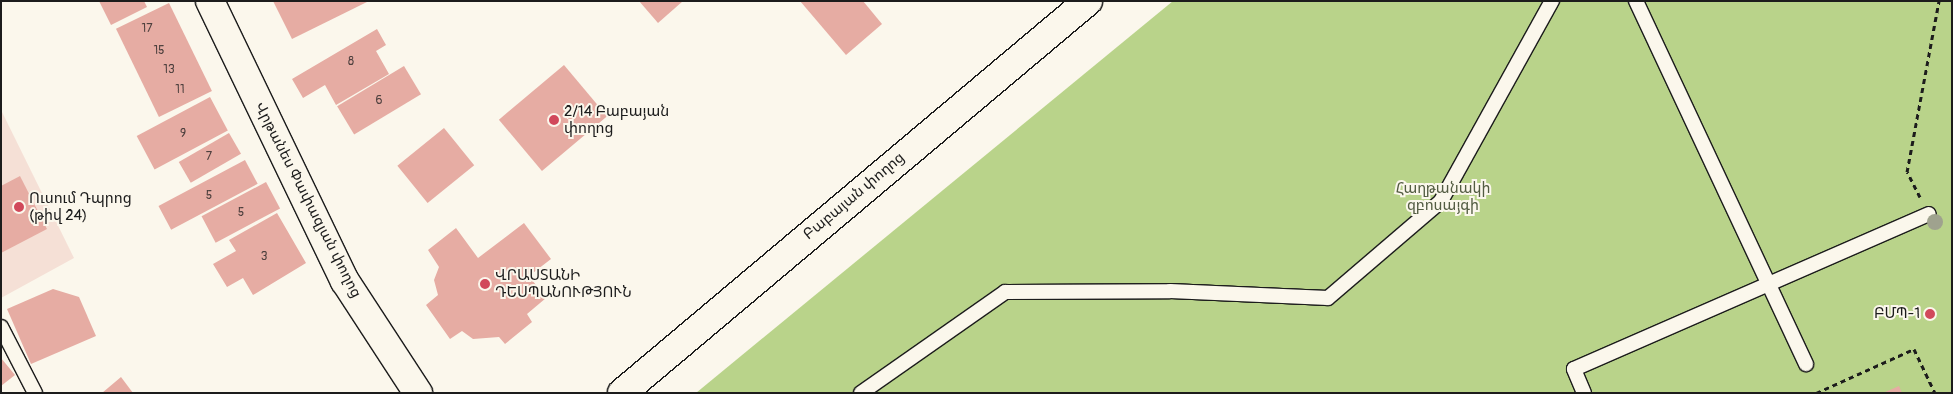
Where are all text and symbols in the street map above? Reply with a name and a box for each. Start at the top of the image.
house number: 17 [141,22,153,36]
house number: 15 [153,44,165,58]
house number: 8 [348,55,354,69]
house number: 13 [163,63,175,77]
house number: 11 [175,83,185,97]
house number: 6 [376,94,382,108]
street label: Վրթանես Փափազյան փողոց [251,99,365,301]
place label: 2/14 Բաբայան փողոց [564,102,669,137]
marker: 2/14 Բաբայան փողոց [548,114,560,126]
house number: 9 [180,127,186,141]
street label: Բաբայան փողոց [800,148,908,244]
house number: 7 [206,150,212,164]
park label: Հաղթանակի զբոսայգի [1396,179,1490,214]
place label: Ուսում Դպրոց (թիվ 24) [29,189,132,224]
house number: 5 [206,189,212,203]
marker: Ուսում Դպրոց (թիվ 24) [13,201,25,213]
house number: 5 [238,206,244,220]
house number: 3 [261,250,267,264]
place label: ՎՐԱՍՏԱՆԻ ԴԵՍՊԱՆՈՒԹՅՈՒՆ [495,266,632,301]
marker: ՎՐԱՍՏԱՆԻ ԴԵՍՊԱՆՈՒԹՅՈՒՆ [479,278,491,290]
place label: ԲՄՊ-1 [1874,305,1920,323]
marker: ԲՄՊ-1 [1924,308,1936,320]

